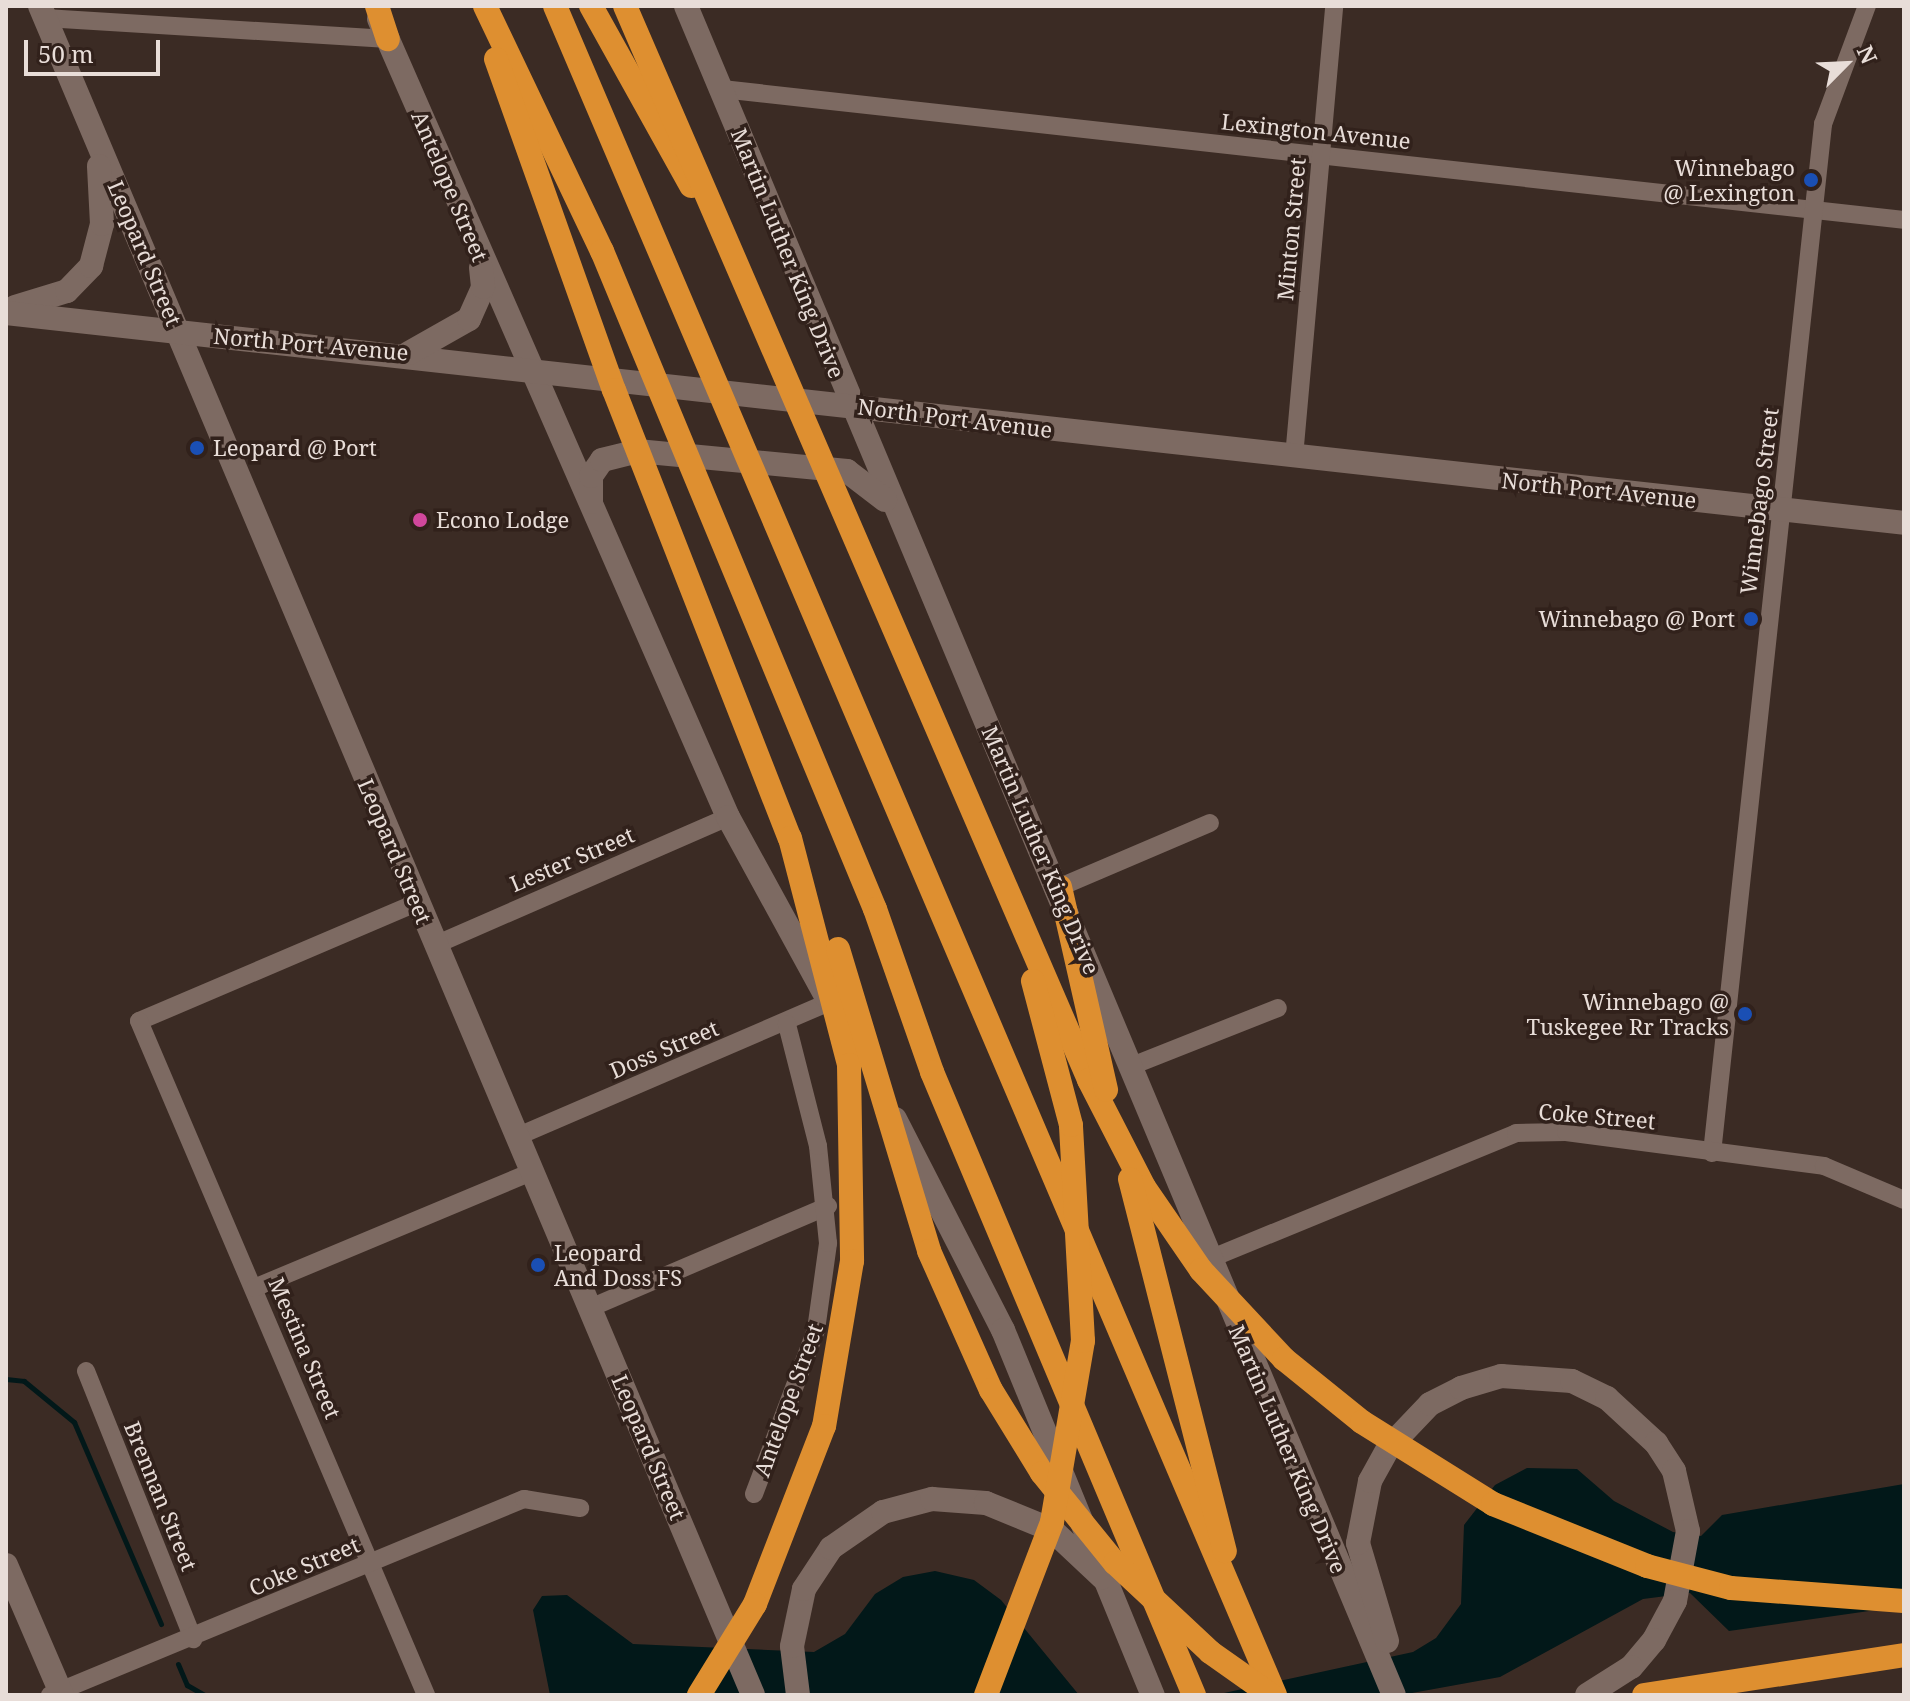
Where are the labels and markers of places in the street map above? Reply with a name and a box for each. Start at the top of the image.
place label: Winnebago @ Lexington [1663,154,1795,206]
marker: Winnebago @ Lexington [1802,171,1820,189]
place label: Leopard @ Port [213,435,377,461]
marker: Leopard @ Port [188,439,206,457]
place label: Econo Lodge [436,507,569,533]
marker: Econo Lodge [411,511,429,529]
place label: Winnebago @ Port [1539,606,1735,632]
marker: Winnebago @ Port [1742,610,1760,628]
place label: Winnebago @ Tuskegee Rr Tracks [1526,988,1729,1040]
marker: Winnebago @ Tuskegee Rr Tracks [1736,1005,1754,1023]
place label: Leopard And Doss FS [554,1239,682,1290]
marker: Leopard And Doss FS [529,1256,547,1274]

